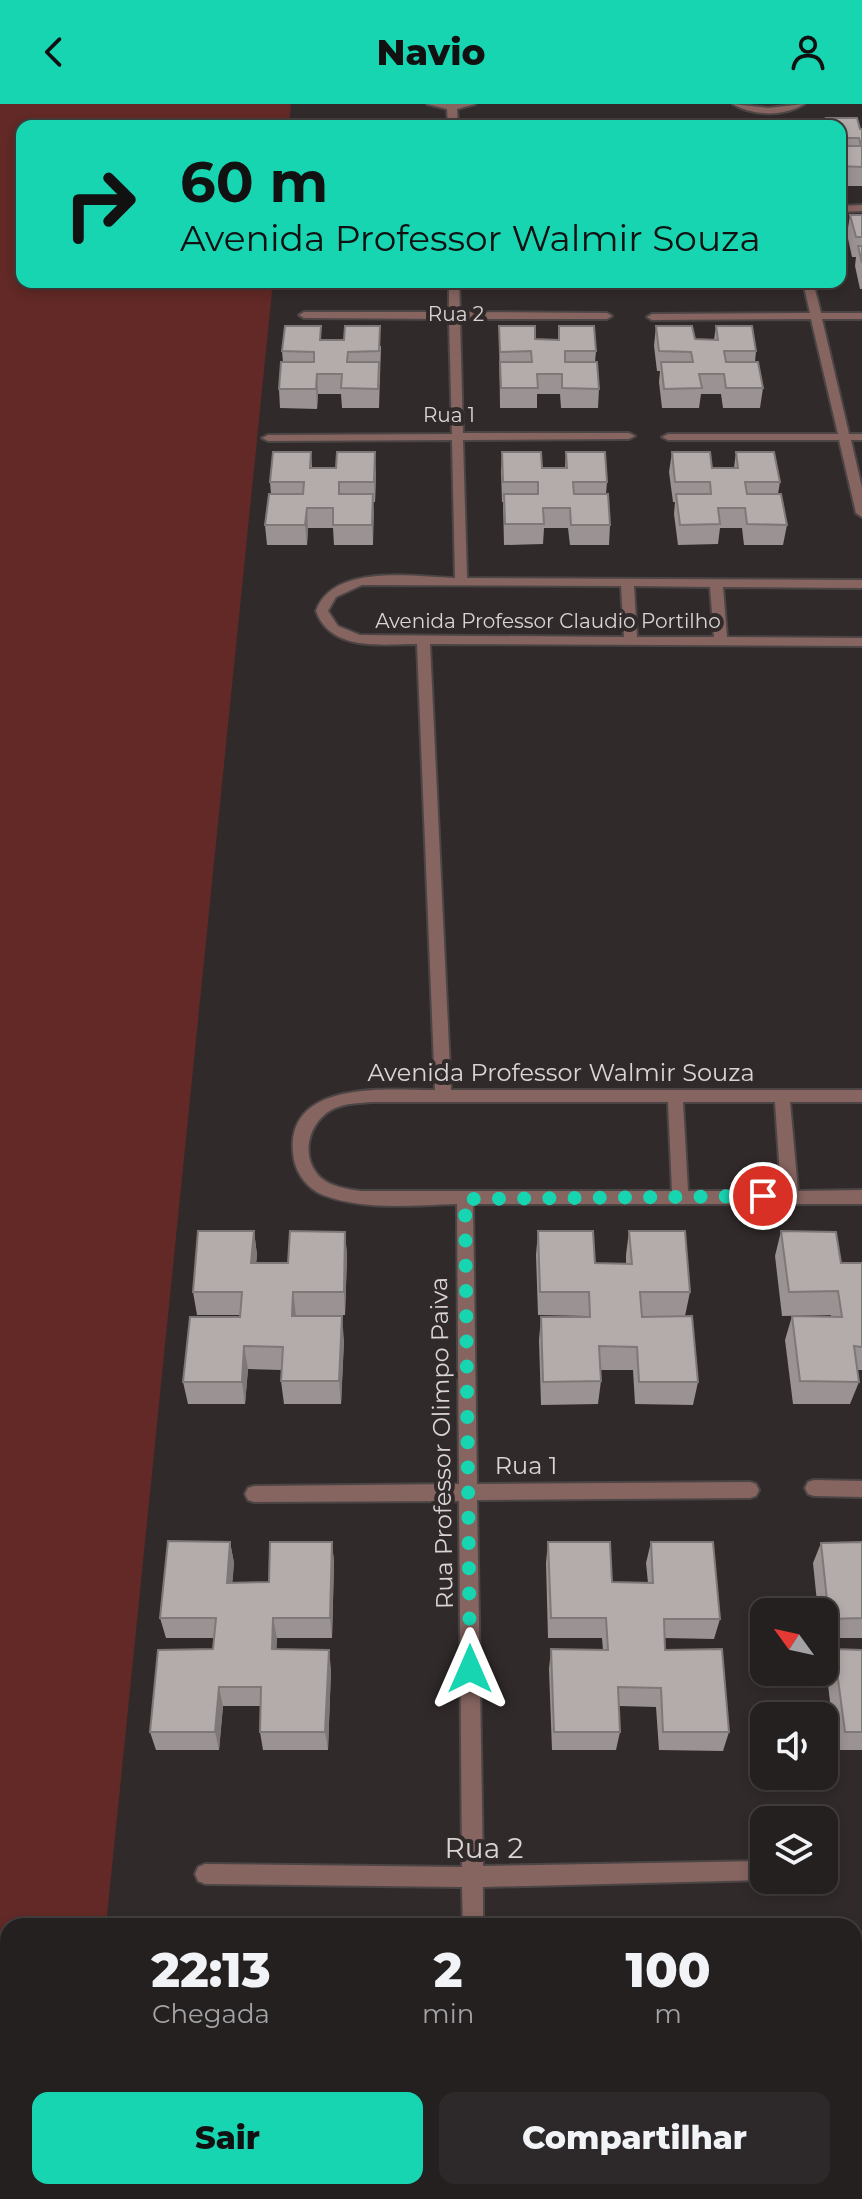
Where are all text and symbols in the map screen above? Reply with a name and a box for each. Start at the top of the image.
icon: back [32,30,76,74]
text: Navio [377,30,485,74]
icon: person [786,30,830,74]
text: 60 m [180,148,328,216]
icon: right [48,152,152,256]
text: Avenida Professor Walmir Souza [180,216,761,260]
street label: Rua 2 [428,302,484,326]
street label: Rua 1 [423,403,475,427]
street label: Avenida Professor Claudio Portilho [375,609,721,633]
street label: Avenida Professor Walmir Souza [367,1058,755,1087]
pin [729,1162,797,1230]
icon: arrive [741,1174,785,1218]
street label: Rua Professor Olimpo Paiva [424,1277,459,1609]
street label: Rua 1 [495,1451,557,1480]
north arrow [750,1598,838,1686]
map controls [750,1598,838,1894]
position arrow [428,1627,512,1711]
button: sound [750,1702,838,1790]
button: layers [750,1806,838,1894]
street label: Rua 2 [445,1831,523,1865]
text: 22:13 [151,1941,271,1999]
text: 2 [434,1941,463,1999]
text: 100 [625,1941,711,1999]
text: Chegada [152,1998,270,2030]
text: min [422,1998,474,2030]
text: m [654,1998,682,2030]
button: Sair [32,2092,423,2184]
button: Compartilhar [439,2092,830,2184]

